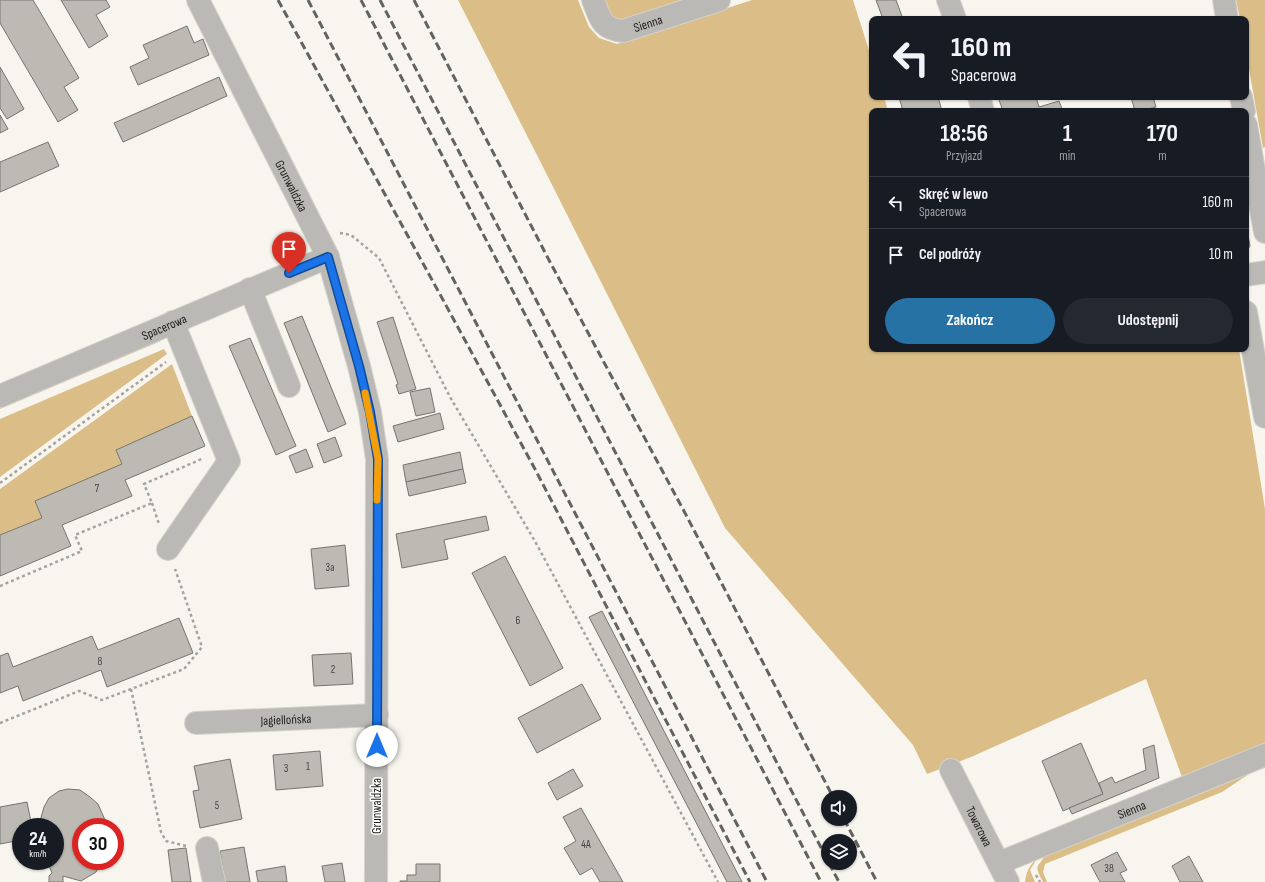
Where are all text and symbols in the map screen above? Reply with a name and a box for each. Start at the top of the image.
street label: Sienna [632,12,665,36]
text: 160 m [951,31,1011,64]
icon: left [885,32,937,84]
text: Spacerowa [951,65,1017,86]
text: 18:56 [940,119,988,148]
text: 1 [1063,119,1072,148]
text: 170 [1147,119,1178,148]
text: Przyjazd [946,148,982,164]
text: min [1059,148,1076,164]
text: m [1158,148,1166,164]
street label: Grunwaldzka [271,158,311,215]
text: Skręć w lewo [919,185,988,204]
icon: left [885,192,907,214]
text: 160 m [1202,193,1233,212]
text: Spacerowa [919,204,966,220]
pin [272,232,306,273]
icon: arrive [278,238,300,260]
icon: arrive [885,244,907,266]
text: Cel podróży [919,245,981,264]
text: 10 m [1209,245,1233,264]
button: Zakończ [885,298,1055,344]
button: Udostępnij [1063,298,1233,344]
street label: Spacerowa [139,311,189,344]
house number: 7 [95,482,100,495]
house number: 3a [326,561,334,574]
house number: 6 [516,614,521,627]
house number: 8 [98,655,103,668]
house number: 2 [331,663,336,676]
street label: Jagiellońska [259,711,312,729]
position arrow [356,725,398,767]
house number: 1 [306,760,310,773]
house number: 3 [284,762,289,775]
street label: Grunwaldzka [369,778,385,834]
map controls [821,790,857,870]
button: sound [821,790,857,826]
street label: Sienna [1115,797,1149,823]
house number: 5 [215,799,219,812]
street label: Towarowa [962,804,996,849]
speed limit sign: 30 [72,818,124,870]
text: 24 [29,827,47,851]
button: layers [821,834,857,870]
house number: 4A [581,838,591,851]
text: km/h [29,848,47,860]
house number: 38 [1104,862,1114,875]

